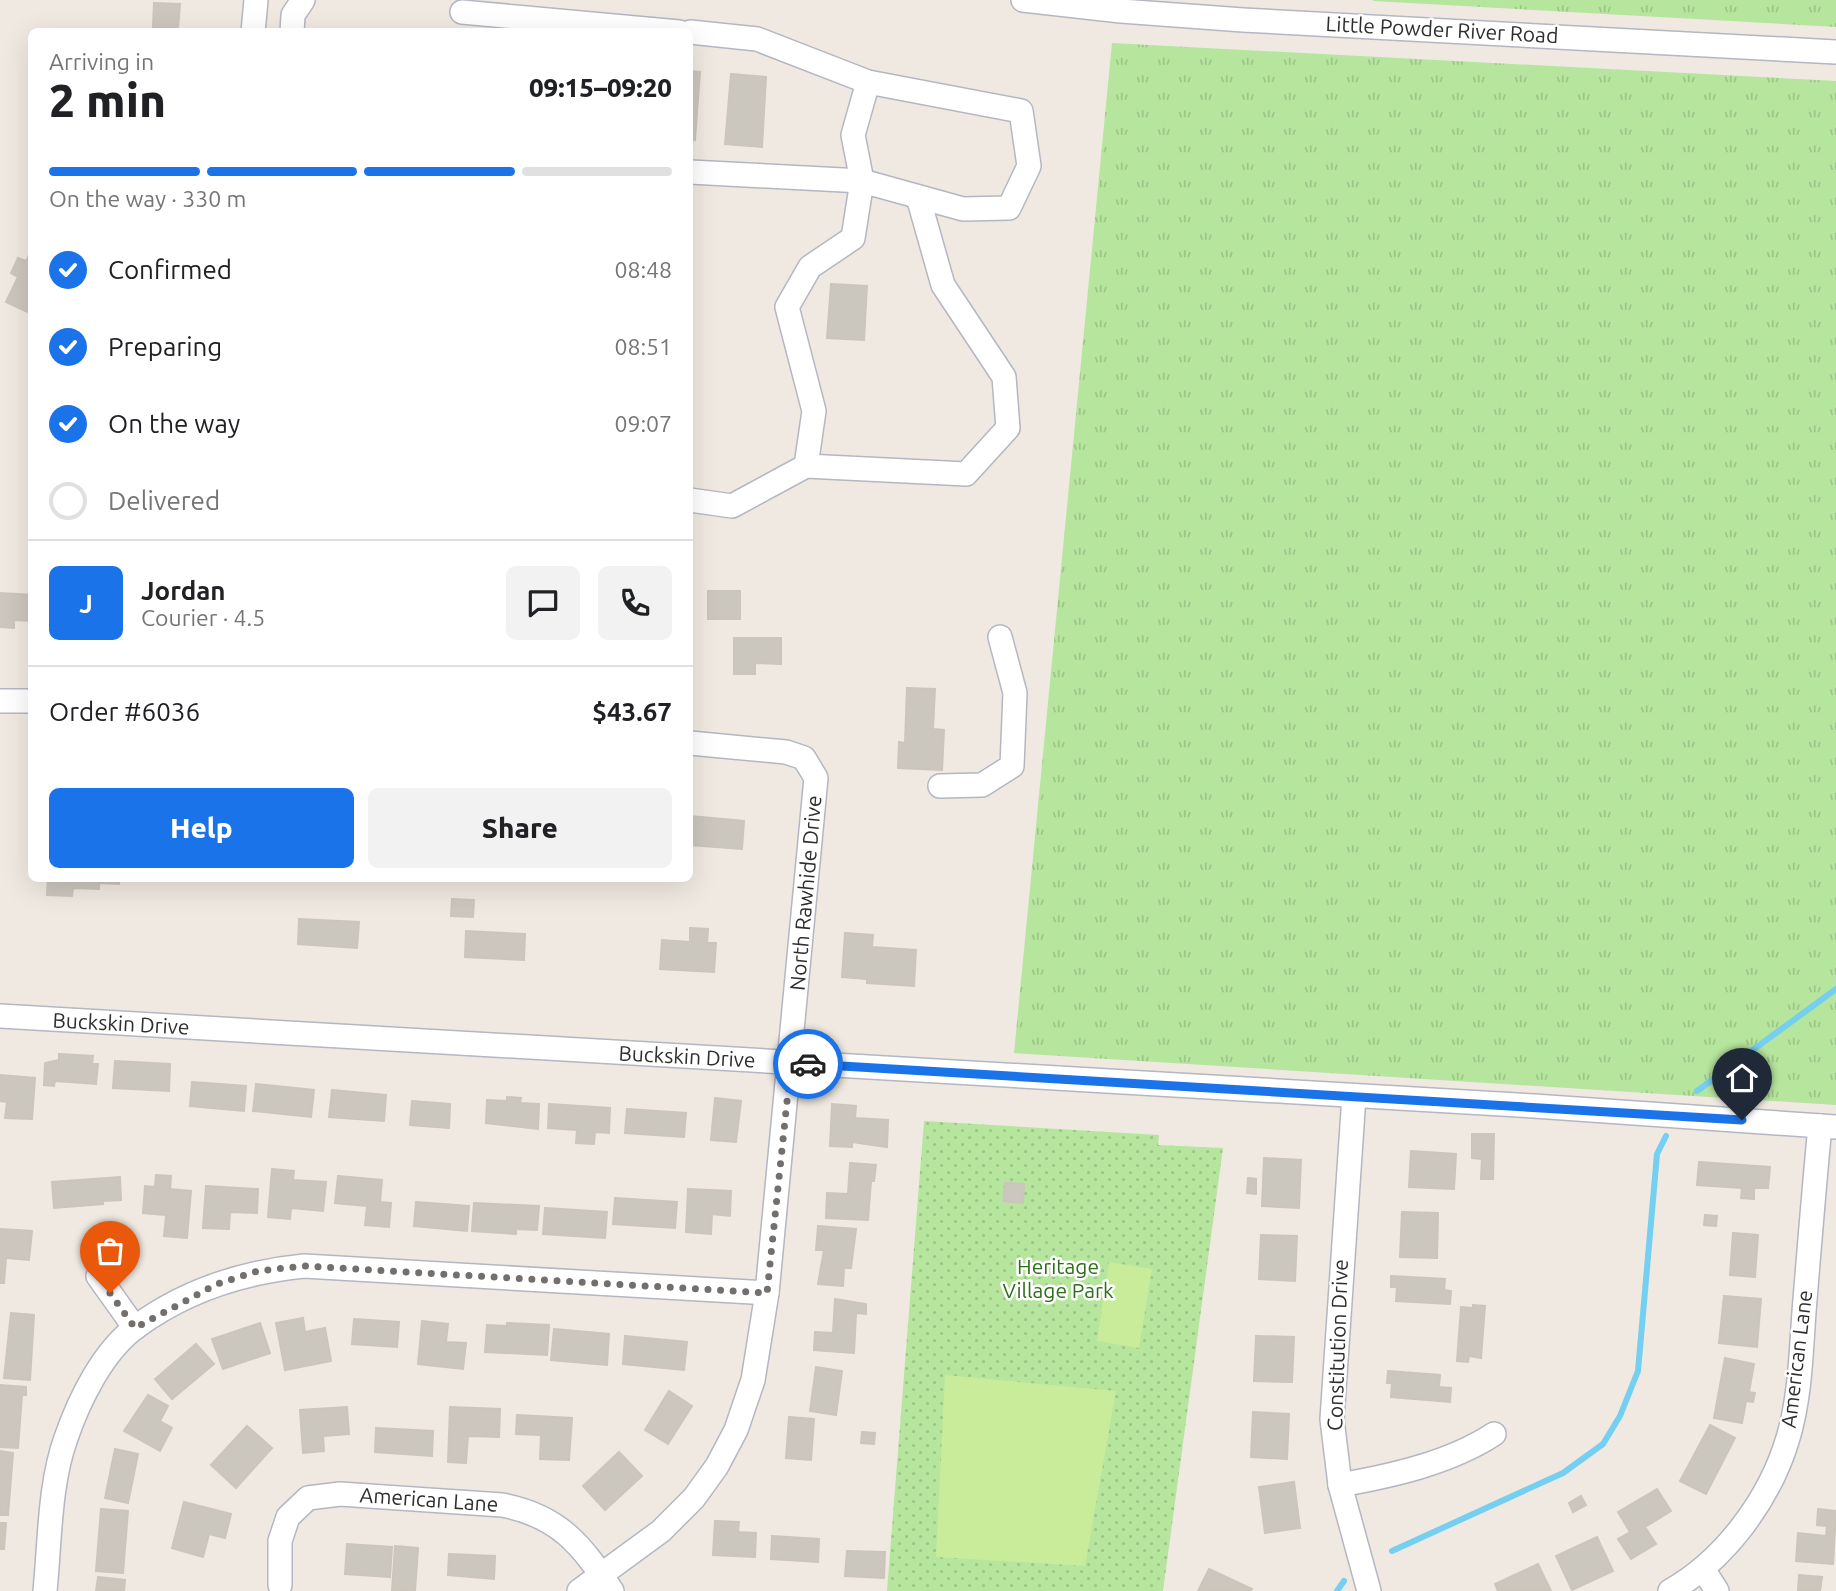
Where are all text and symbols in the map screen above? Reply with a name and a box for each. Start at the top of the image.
street label: Little Powder River Road [1325,11,1559,47]
text: Arriving in [49,49,154,74]
text: 09:15–09:20 [529,73,672,102]
text: 2 min [49,74,166,126]
text: On the way · 330 m [49,186,246,211]
icon: check [49,251,87,289]
text: Confirmed [108,255,232,284]
text: 08:48 [614,257,672,282]
icon: check [49,328,87,366]
text: Preparing [108,332,222,361]
text: 08:51 [614,334,672,359]
icon: check [49,405,87,443]
text: On the way [108,409,240,438]
text: 09:07 [614,411,672,436]
text: Delivered [108,486,220,515]
button: chat [506,566,580,640]
button: phone [598,566,672,640]
text: Jordan [141,576,226,605]
text: J [79,589,93,618]
text: Courier · 4.5 [141,605,265,630]
text: Order #6036 [49,697,200,726]
text: $43.67 [592,697,672,726]
button: Help [49,788,354,868]
button: Share [368,788,672,868]
street label: North Rawhide Drive [785,794,825,992]
street label: Buckskin Drive [52,1007,190,1039]
courier [773,1029,843,1099]
street label: Buckskin Drive [618,1040,756,1072]
icon: car [789,1045,827,1083]
pin [1712,1048,1772,1120]
icon: home [1723,1059,1761,1097]
pin [80,1221,140,1293]
icon: bag [91,1232,129,1270]
park label: Heritage Village Park [1002,1254,1114,1302]
street label: Constitution Drive [1322,1259,1352,1431]
street label: American Lane [1776,1289,1816,1429]
street label: American Lane [359,1482,499,1516]

